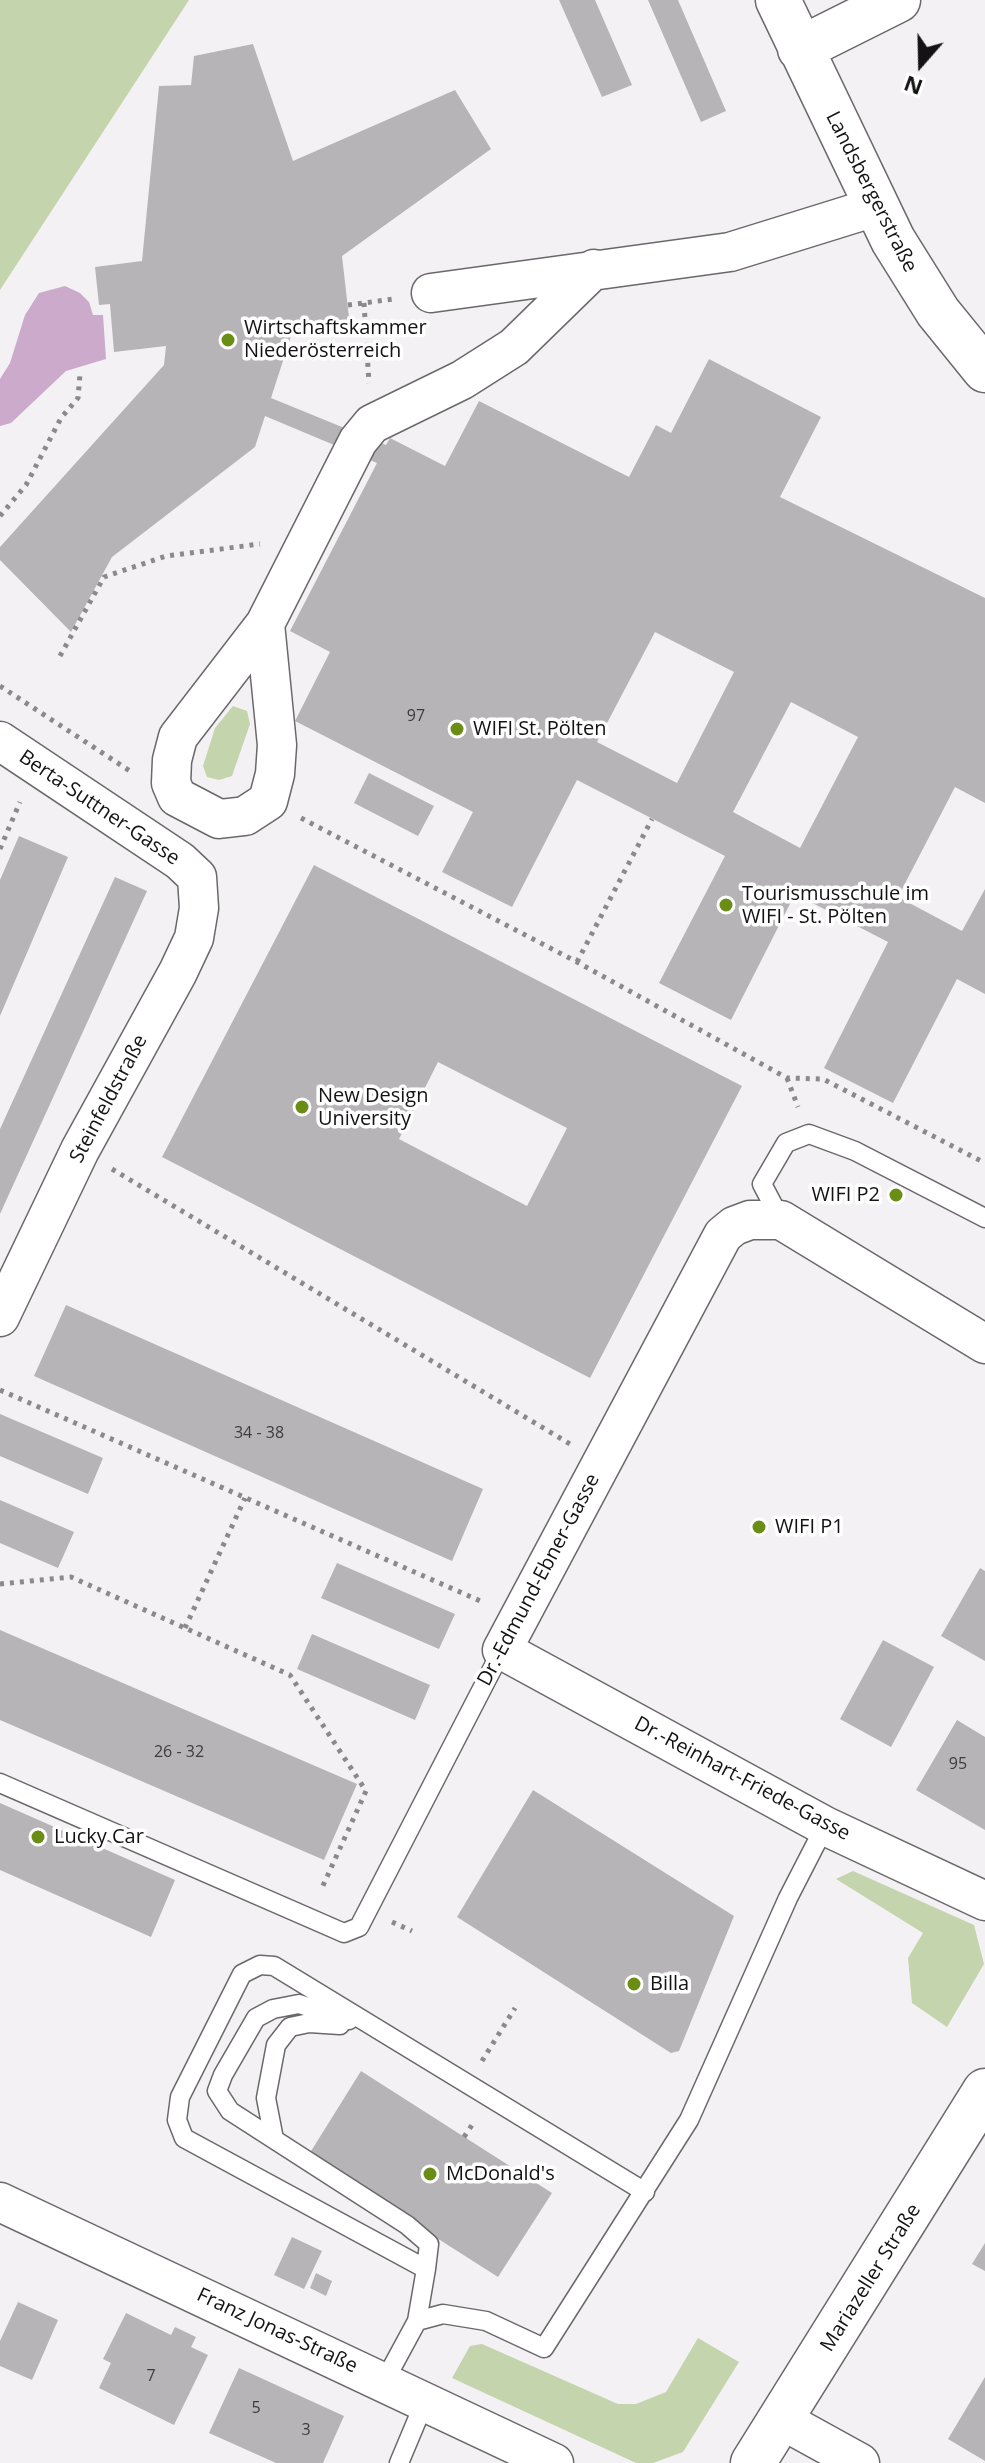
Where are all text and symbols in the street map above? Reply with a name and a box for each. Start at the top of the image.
north arrow [881,24,961,104]
text: N [899,69,926,104]
street label: Landsbergerstraße [820,108,922,276]
place label: Wirtschaftskammer Niederösterreich [244,316,427,363]
marker: Wirtschaftskammer Niederösterreich [219,331,237,349]
house number: 97 [407,706,425,726]
place label: WIFI St. Pölten [473,717,606,741]
marker: WIFI St. Pölten [448,720,466,738]
street label: Berta-Suttner-Gasse [14,745,184,871]
place label: Tourismusschule im WIFI - St. Pölten [742,882,929,929]
marker: Tourismusschule im WIFI - St. Pölten [717,896,735,914]
street label: Steinfeldstraße [65,1031,153,1167]
place label: New Design University [318,1084,428,1131]
marker: New Design University [293,1098,311,1116]
place label: WIFI P2 [811,1183,880,1207]
marker: WIFI P2 [887,1186,905,1204]
house number: 34 - 38 [234,1423,284,1443]
street label: Dr.-Edmund-Ebner-Gasse [473,1470,605,1690]
place label: WIFI P1 [775,1515,844,1539]
marker: WIFI P1 [750,1518,768,1536]
street label: Dr.-Reinhart-Friede-Gasse [630,1712,854,1846]
house number: 26 - 32 [154,1742,204,1762]
house number: 95 [949,1754,967,1774]
place label: Lucky Car [54,1825,144,1849]
marker: Lucky Car [29,1828,47,1846]
place label: Billa [650,1972,689,1996]
marker: Billa [625,1975,643,1993]
place label: McDonald's [446,2162,555,2186]
marker: McDonald's [421,2165,439,2183]
street label: Mariazeller Straße [816,2200,926,2356]
street label: Franz Jonas-Straße [193,2283,361,2379]
house number: 7 [146,2366,156,2386]
house number: 5 [251,2398,261,2418]
house number: 3 [301,2420,311,2440]

